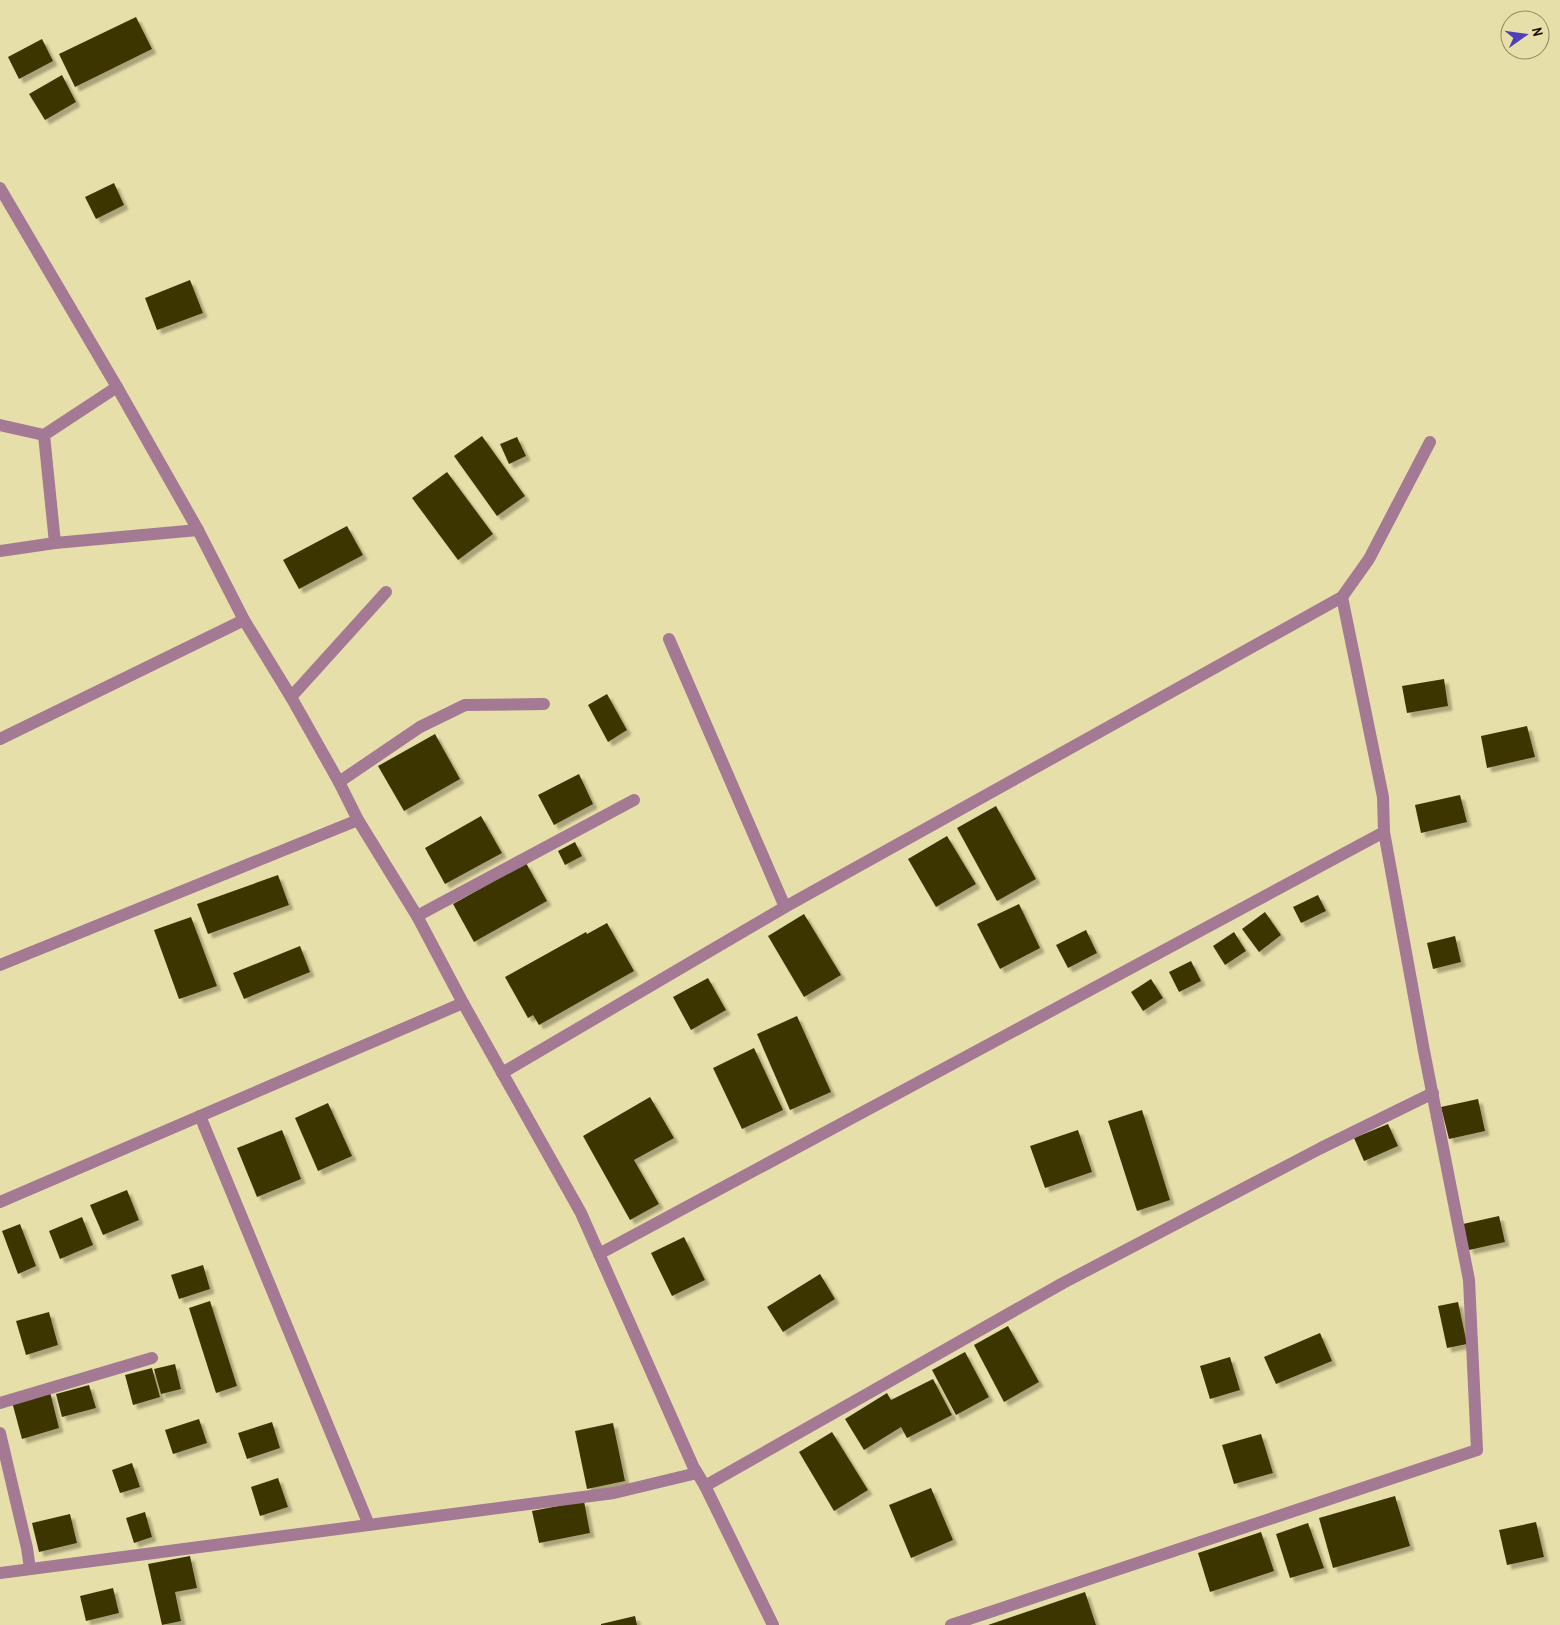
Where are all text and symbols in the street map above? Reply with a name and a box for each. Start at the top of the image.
north arrow [1500,10,1550,60]
text: N [1528,26,1547,38]

